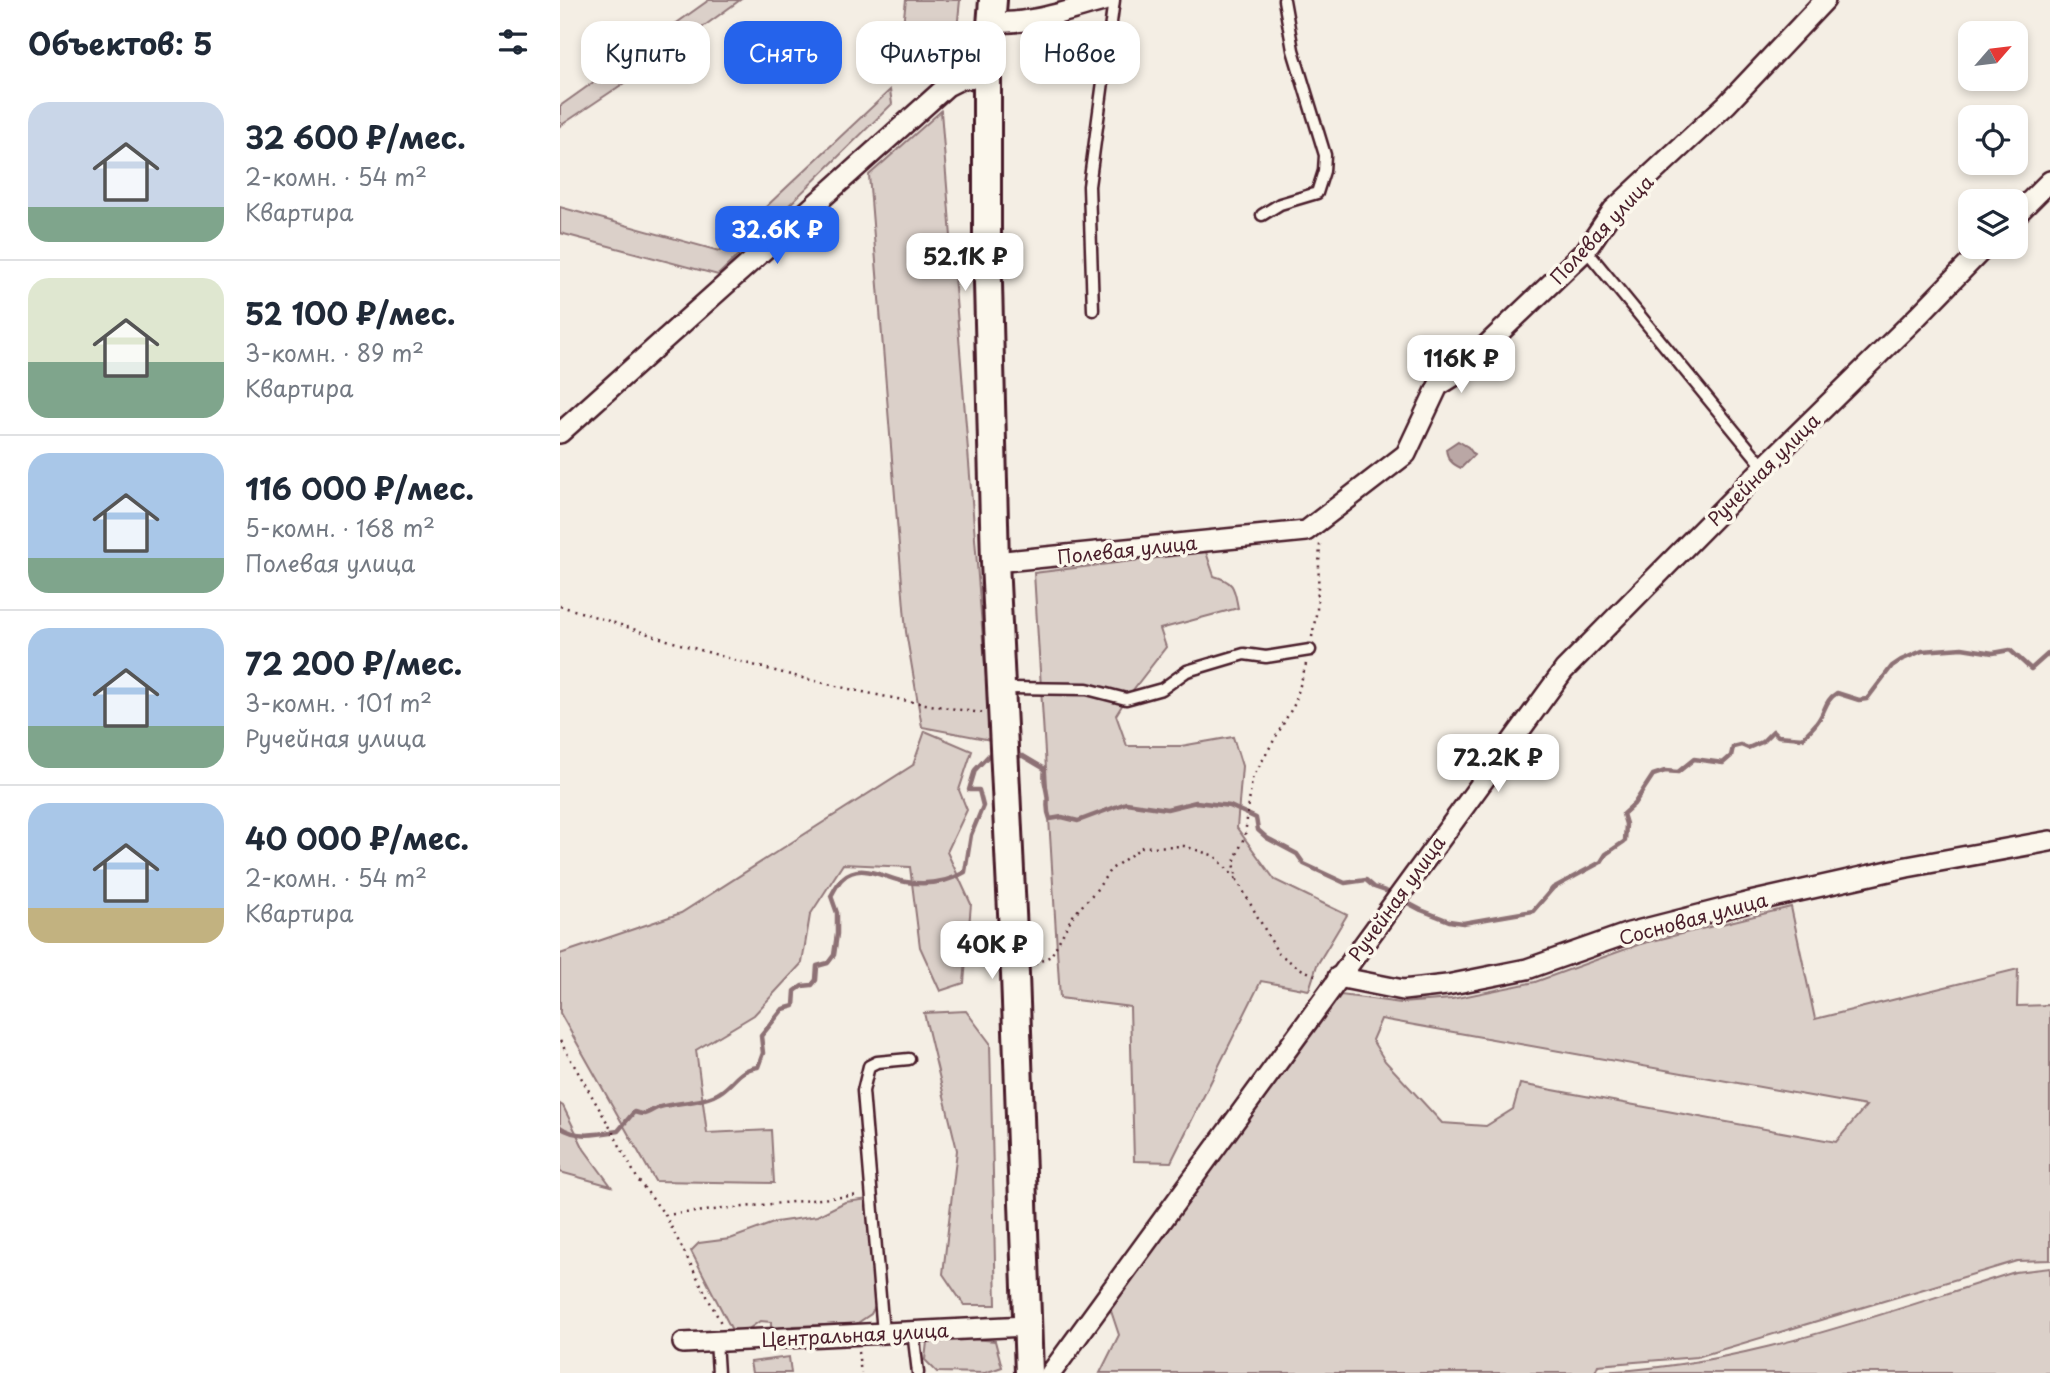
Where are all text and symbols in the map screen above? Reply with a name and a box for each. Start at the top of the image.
text: Объектов: 5 [28,20,213,65]
chip: Купить [581,21,710,84]
chip: Снять [724,21,842,84]
chip: Фильтры [856,21,1006,84]
chip: Новое [1020,21,1140,84]
north arrow [1958,21,2028,91]
map controls [1958,21,2028,259]
icon: filters [494,23,532,61]
button: locate [1958,105,2028,175]
text: 32 600 ₽/мес. [245,114,466,159]
icon: home [84,130,168,214]
text: 2-комн. · 54 m² [245,159,427,194]
street label: Полевая улица [1543,168,1659,290]
button: layers [1958,189,2028,259]
text: Квартира [245,194,353,229]
pin: 32.6K ₽ [712,206,842,266]
text: 32.6K ₽ [731,211,823,246]
pin: 52.1K ₽ [900,233,1030,293]
text: 52.1K ₽ [922,238,1008,273]
text: 52 100 ₽/мес. [245,290,456,335]
icon: home [84,306,168,390]
text: 3-комн. · 89 m² [245,335,424,370]
pin: 116K ₽ [1404,336,1518,395]
text: 116K ₽ [1423,340,1499,375]
text: Квартира [245,370,353,405]
street label: Ручейная улица [1700,406,1826,532]
text: 116 000 ₽/мес. [245,465,474,510]
icon: home [84,481,168,565]
text: 5-комн. · 168 m² [245,510,435,545]
street label: Полевая улица [1056,528,1198,570]
text: Полевая улица [245,545,415,580]
text: 72 200 ₽/мес. [245,640,462,685]
icon: home [84,656,168,740]
text: 3-комн. · 101 m² [245,685,432,720]
text: Ручейная улица [245,720,426,755]
pin: 72.2K ₽ [1433,734,1563,794]
text: 72.2K ₽ [1453,739,1543,774]
text: 40 000 ₽/мес. [245,815,469,860]
street label: Ручейная улица [1341,829,1451,967]
icon: home [84,831,168,915]
text: 2-комн. · 54 m² [245,860,427,895]
street label: Сосновая улица [1616,885,1770,951]
text: Квартира [245,895,353,930]
pin: 40K ₽ [943,922,1041,981]
text: 40K ₽ [956,926,1028,961]
street label: Центральная улица [761,1315,949,1353]

